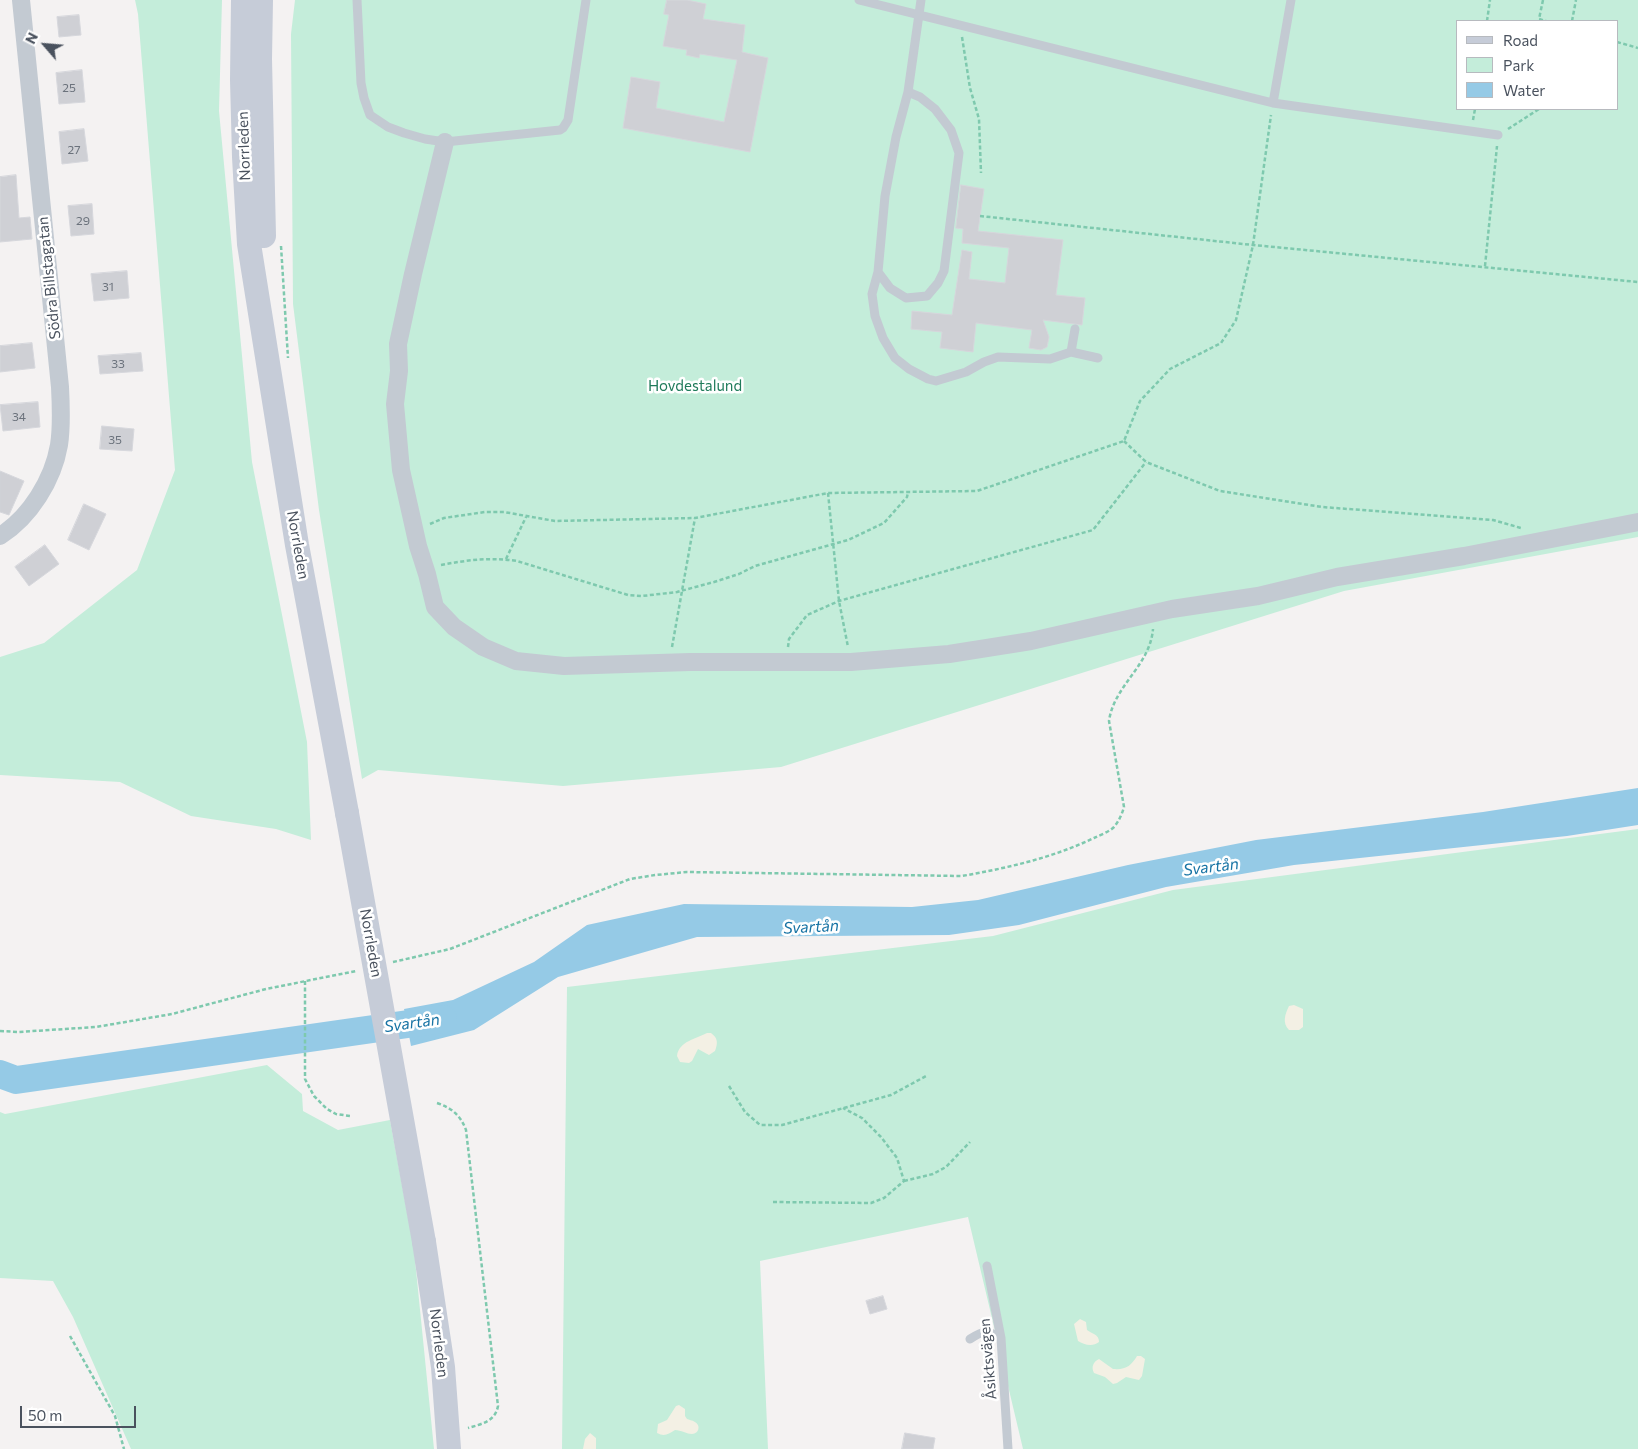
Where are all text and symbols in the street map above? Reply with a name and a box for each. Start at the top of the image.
north arrow [20,20,70,70]
legend [1456,20,1618,110]
text: N [21,29,41,46]
text: Road [1503,31,1538,49]
text: Park [1503,56,1534,74]
house number: 25 [62,81,76,95]
text: Water [1503,81,1545,99]
street label: Norrleden [234,111,254,181]
house number: 27 [68,143,80,157]
house number: 29 [76,214,90,228]
street label: Södra Billstagatan [34,216,64,340]
house number: 31 [102,280,114,294]
house number: 33 [111,357,125,371]
park label: Hovdestalund [648,377,742,395]
house number: 34 [12,410,26,424]
house number: 35 [108,433,122,447]
street label: Norrleden [283,509,313,581]
water label: Svartån [1182,854,1240,880]
street label: Norrleden [356,907,386,979]
water label: Svartån [783,916,839,938]
water label: Svartån [383,1010,441,1036]
street label: Norrleden [426,1308,452,1378]
street label: Åsiktsvägen [975,1317,1001,1401]
scale bar [22,1396,139,1428]
text: 50 m [28,1406,62,1424]

